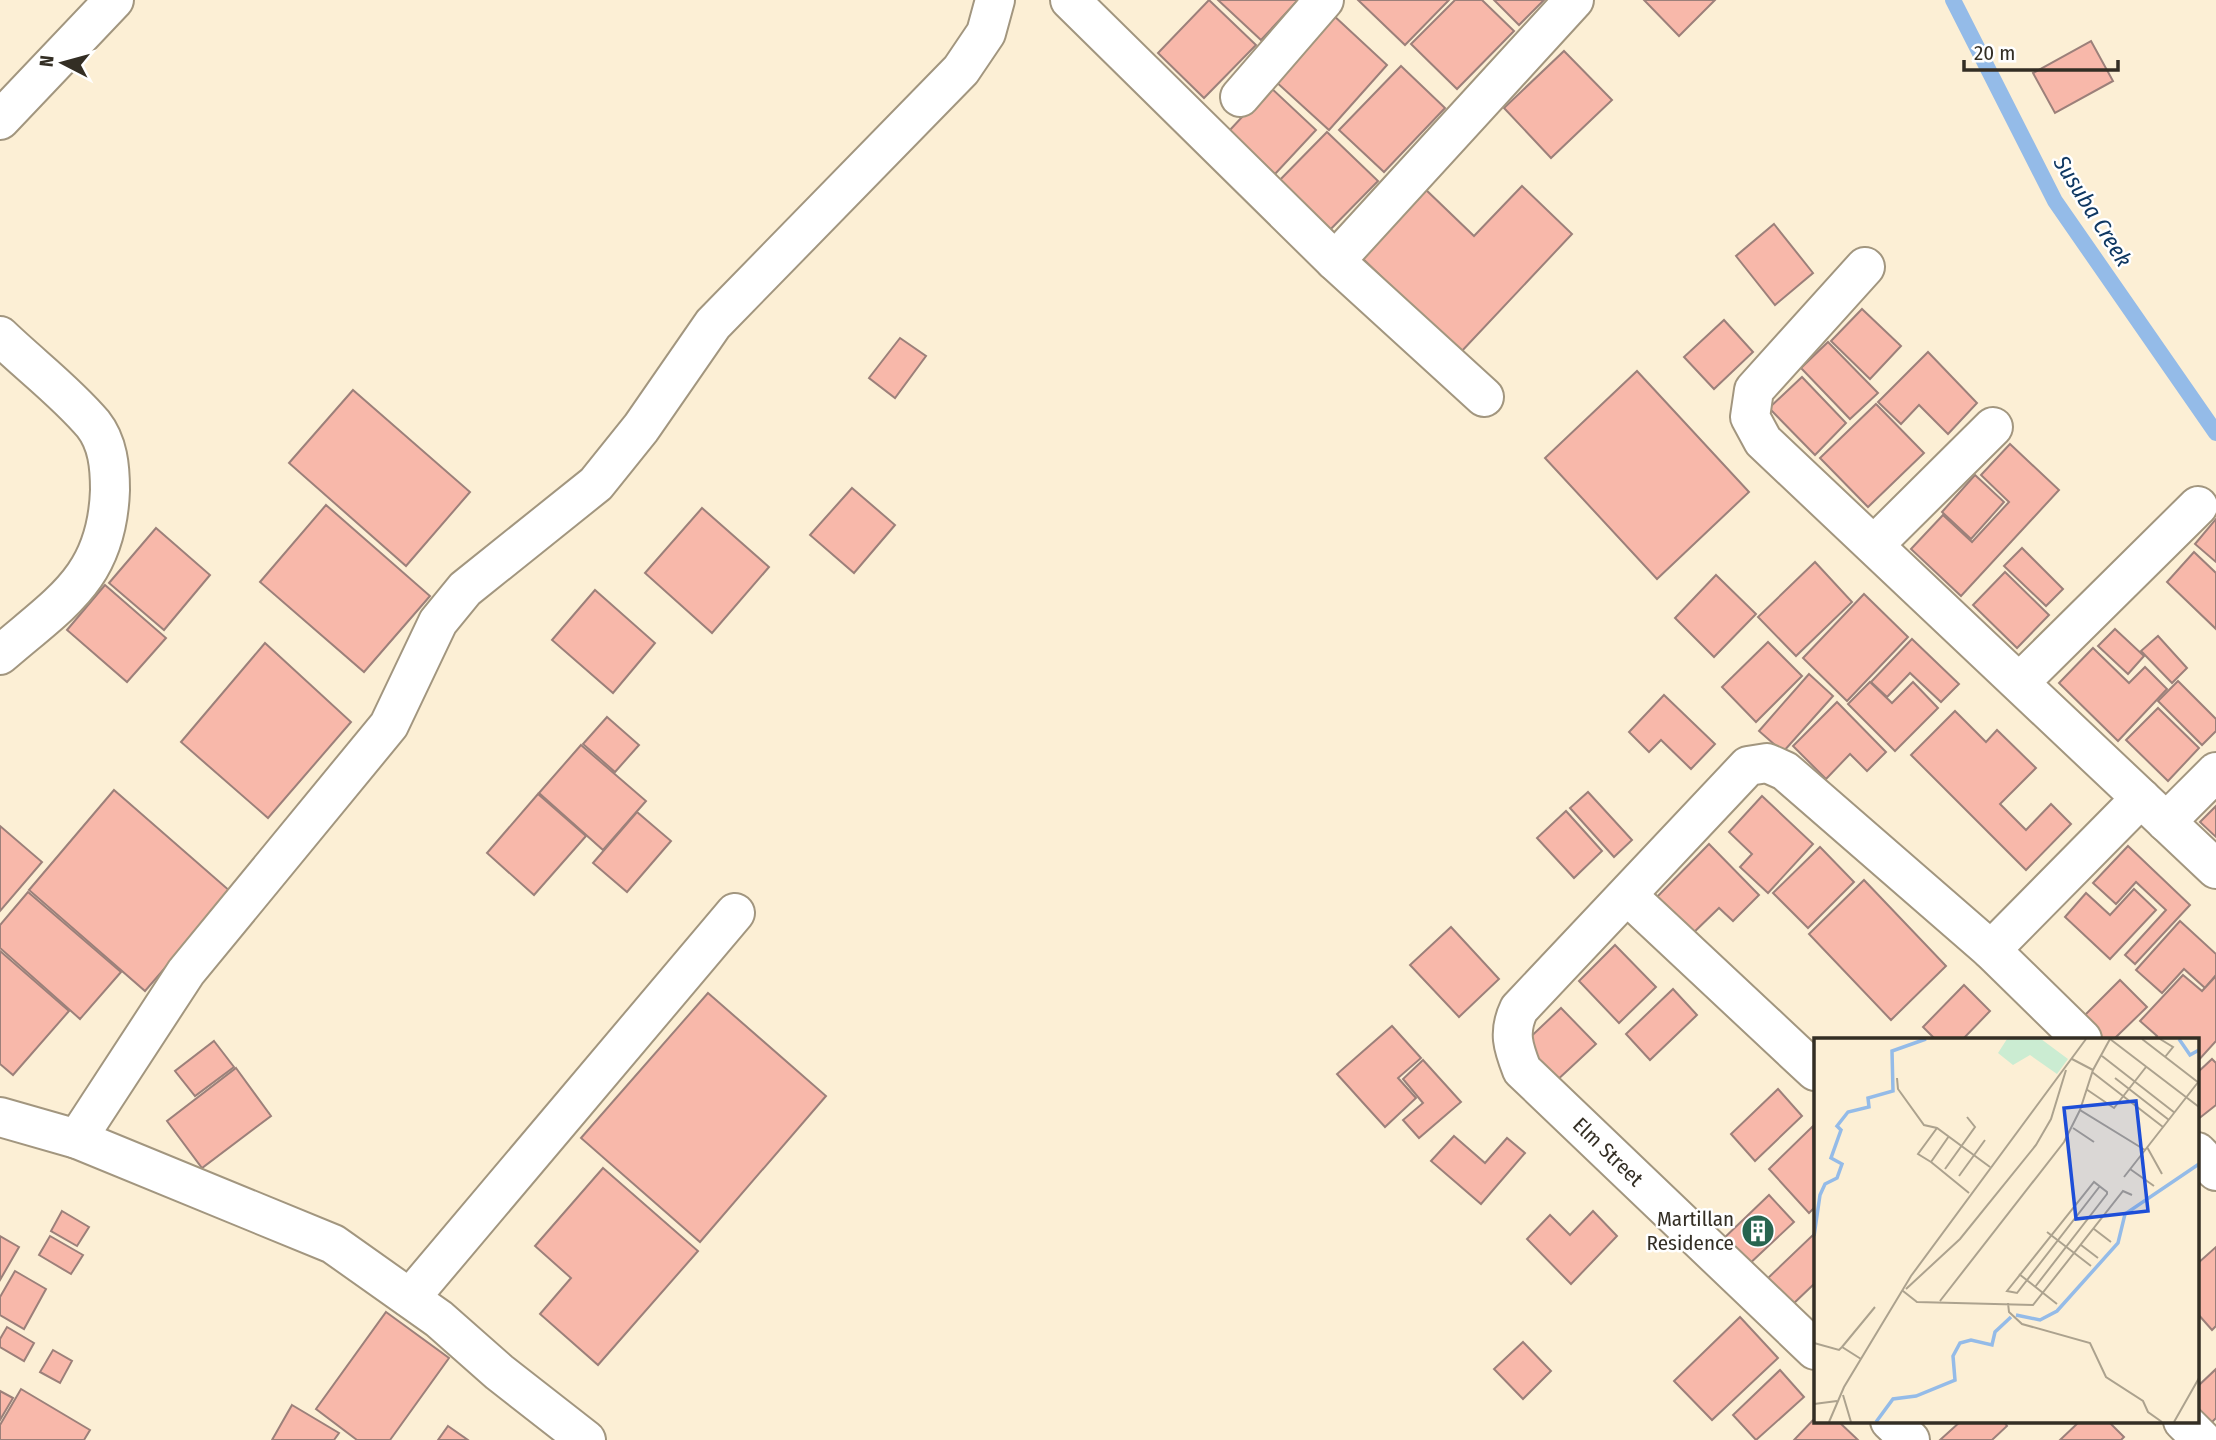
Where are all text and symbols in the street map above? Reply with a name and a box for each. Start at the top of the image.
north arrow [28,28,98,98]
scale bar [1964,28,2118,72]
text: 20 m [1974,40,2015,66]
text: N [35,54,59,68]
water label: Susuba Creek [2047,149,2138,272]
inset map [1814,1038,2198,1422]
street label: Elm Street [1567,1112,1649,1192]
place label: Martillan Residence [1647,1206,1734,1256]
building icon: Martillan Residence [1739,1212,1777,1250]

